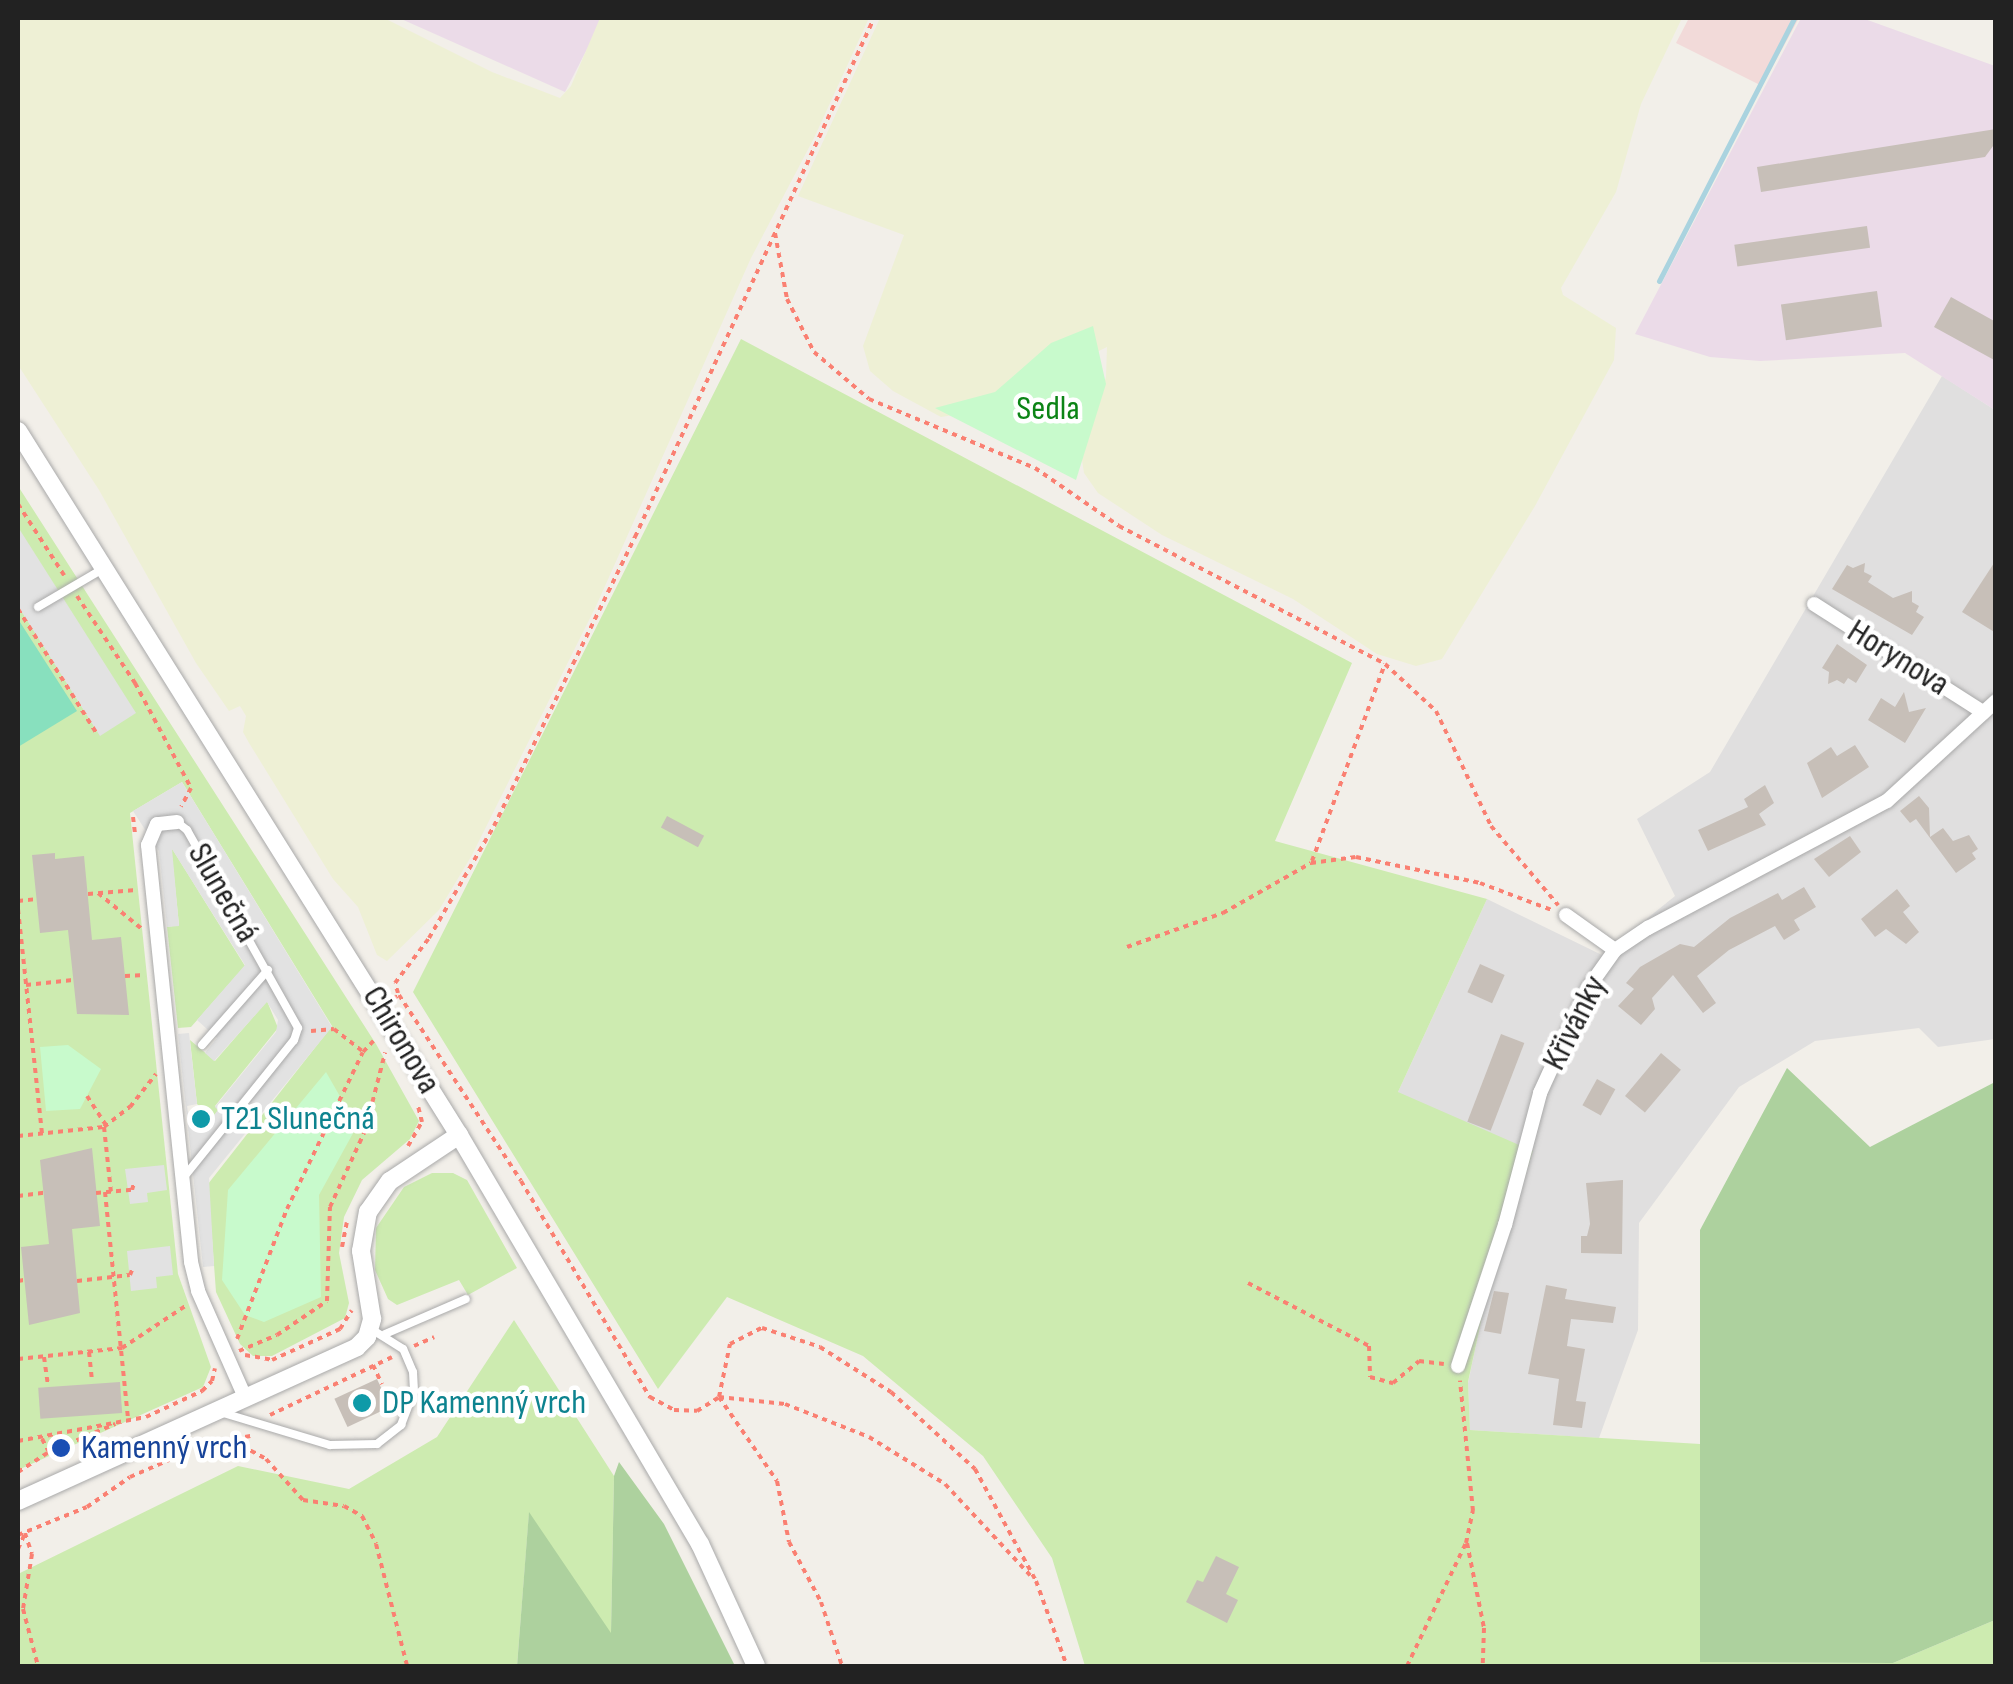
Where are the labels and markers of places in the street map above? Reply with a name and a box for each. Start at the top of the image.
place label: T21 Slunečná [221,1098,375,1140]
marker: T21 Slunečná [190,1108,212,1130]
place label: DP Kamenný vrch [382,1382,586,1424]
marker: DP Kamenný vrch [351,1392,373,1414]
place label: Kamenný vrch [81,1427,248,1469]
marker: Kamenný vrch [50,1437,72,1459]

